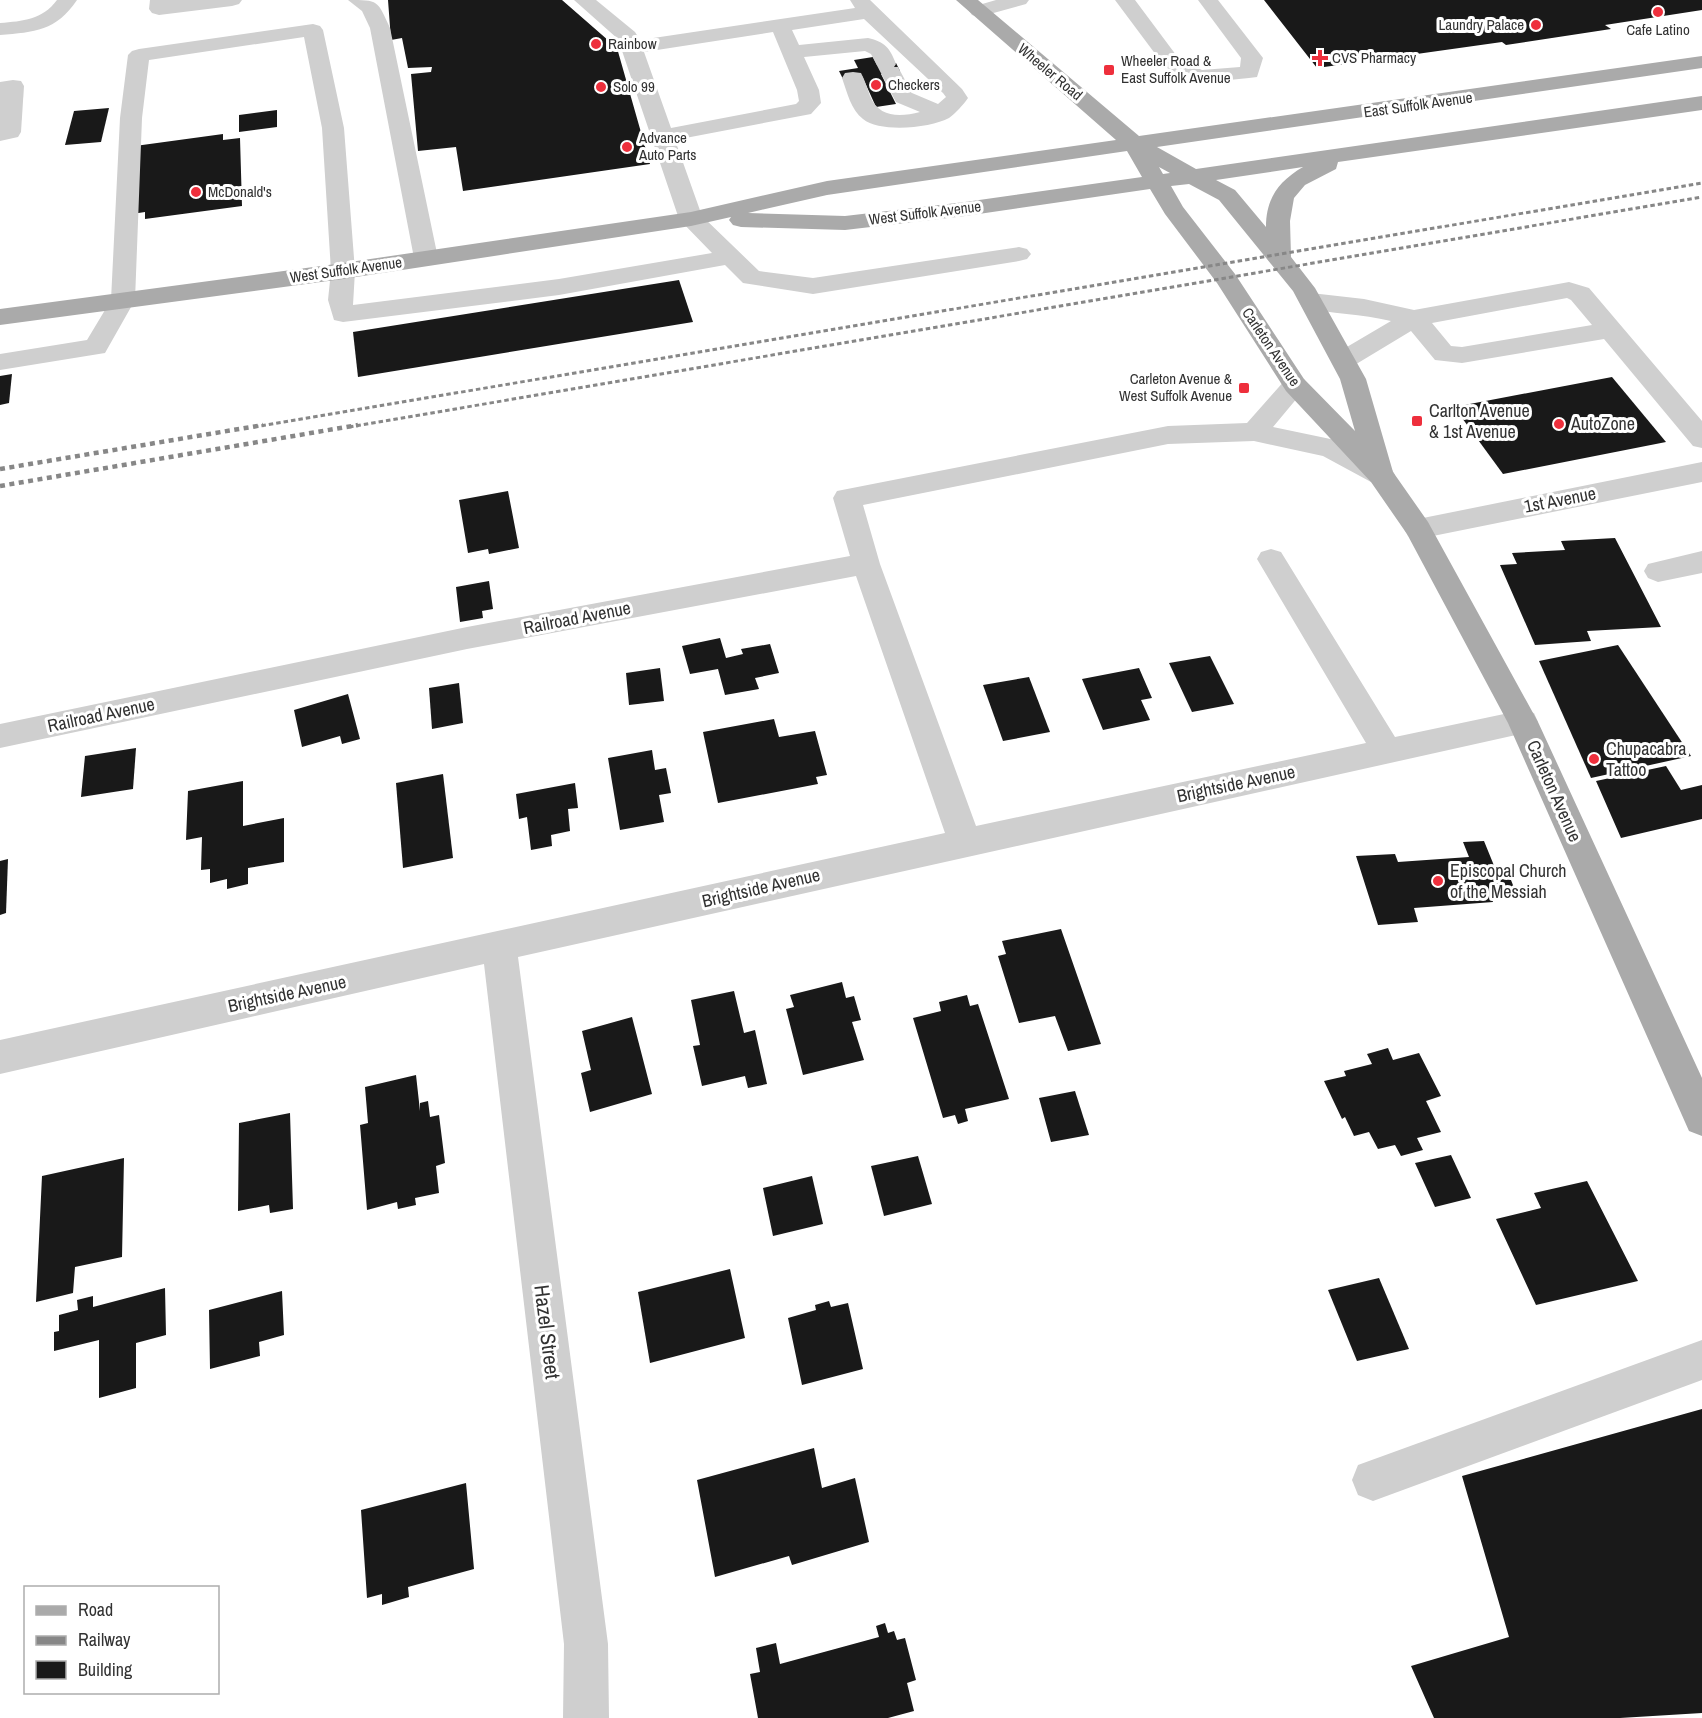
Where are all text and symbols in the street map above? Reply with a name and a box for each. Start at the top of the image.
marker: Cafe Latino [1651,5,1665,19]
place label: Laundry Palace [1439,14,1524,35]
marker: Laundry Palace [1529,18,1543,32]
place label: Cafe Latino [1626,19,1690,40]
place label: Rainbow [608,33,657,54]
marker: Rainbow [589,37,603,51]
street label: Wheeler Road [1013,38,1087,105]
place label: CVS Pharmacy [1332,47,1417,68]
place label: Wheeler Road & East Suffolk Avenue [1121,50,1231,88]
marker: CVS Pharmacy [1313,51,1327,65]
marker: Wheeler Road & East Suffolk Avenue [1102,63,1116,77]
place label: Checkers [888,74,940,95]
place label: Solo 99 [613,76,655,97]
marker: Checkers [869,78,883,92]
marker: Solo 99 [594,80,608,94]
street label: East Suffolk Avenue [1362,86,1474,123]
place label: Advance Auto Parts [638,127,696,165]
marker: Advance Auto Parts [620,140,634,154]
place label: McDonald's [208,181,272,202]
marker: McDonald's [189,185,203,199]
street label: West Suffolk Avenue [868,195,982,230]
street label: West Suffolk Avenue [289,251,403,288]
street label: Carleton Avenue [1237,303,1306,390]
place label: Carleton Avenue & West Suffolk Avenue [1119,368,1233,406]
marker: Carleton Avenue & West Suffolk Avenue [1237,381,1251,395]
place label: Carlton Avenue & 1st Avenue [1429,398,1530,444]
place label: AutoZone [1570,411,1635,436]
marker: Carlton Avenue & 1st Avenue [1410,414,1424,428]
marker: AutoZone [1552,417,1566,431]
street label: 1st Avenue [1522,480,1598,519]
street label: Railroad Avenue [521,595,633,640]
street label: Railroad Avenue [45,691,157,738]
street label: Carleton Avenue [1521,736,1588,846]
place label: Chupacabra Tattoo [1606,736,1686,782]
marker: Chupacabra Tattoo [1587,752,1601,766]
street label: Brightside Avenue [1174,759,1297,808]
place label: Episcopal Church of the Messiah [1450,858,1567,904]
street label: Brightside Avenue [699,862,822,913]
marker: Episcopal Church of the Messiah [1431,874,1445,888]
street label: Brightside Avenue [225,969,348,1018]
street label: Hazel Street [527,1283,568,1381]
legend [24,1586,219,1694]
text: Road [78,1597,113,1622]
text: Railway [78,1627,131,1652]
text: Building [78,1657,133,1682]

